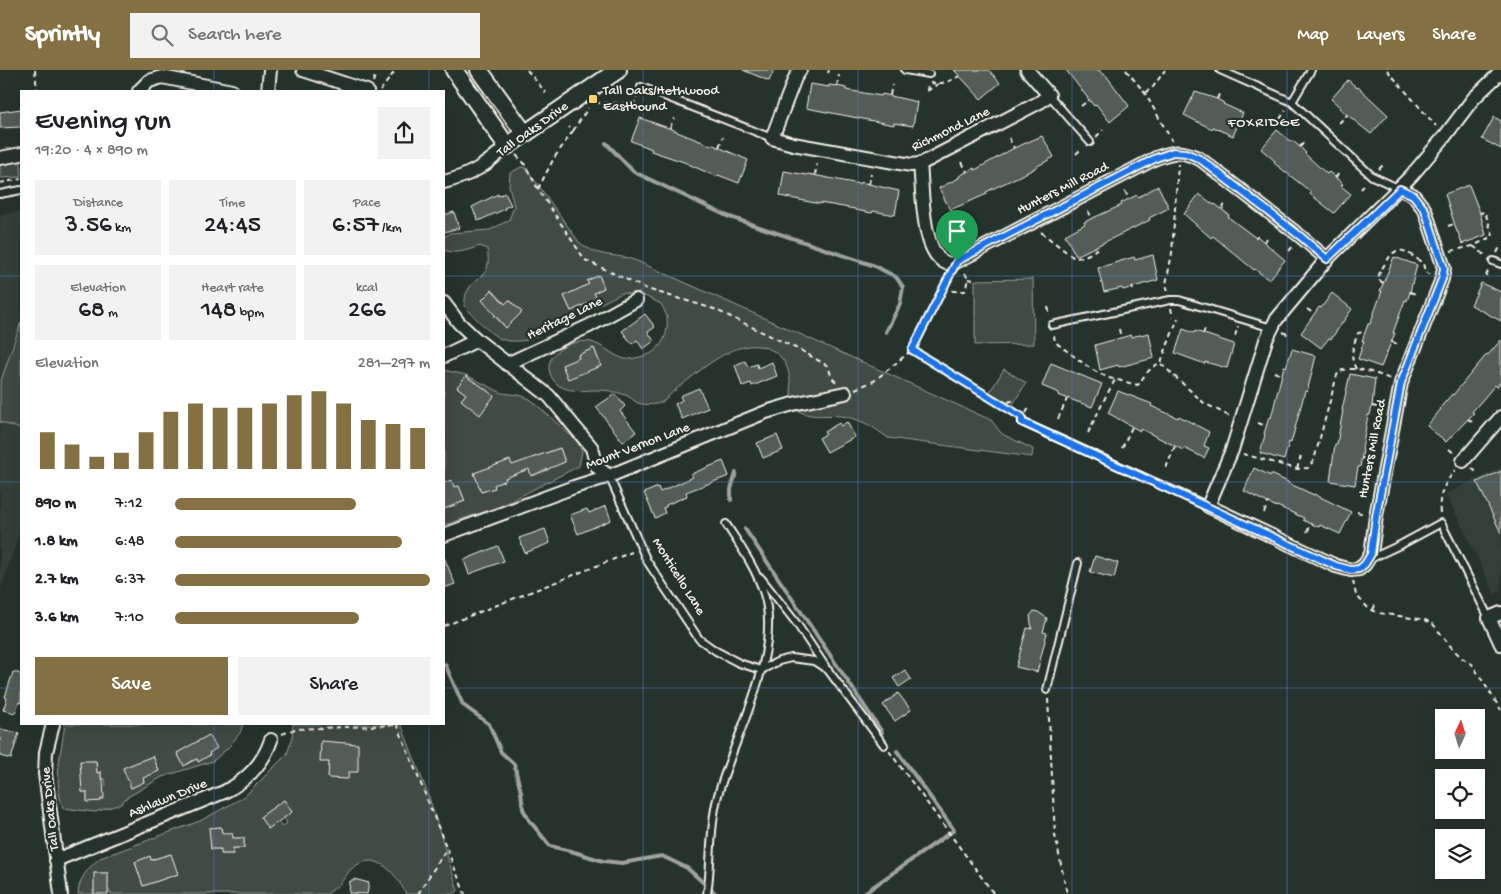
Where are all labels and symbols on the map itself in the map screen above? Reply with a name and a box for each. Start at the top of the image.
place label: Tall Oaks/Hethwood Eastbound [602,83,720,116]
marker: Tall Oaks/Hethwood Eastbound [587,93,599,105]
street label: Tall Oaks Drive [493,98,573,162]
street label: Richmond Lane [909,103,994,156]
district label: FOXRIDGE [1227,114,1300,132]
street label: Hunters Mill Road [1014,158,1113,219]
pin [936,210,978,261]
street label: Heritage Lane [524,293,606,345]
street label: Hunters Mill Road [1355,396,1391,500]
street label: Mount Vernon Lane [584,419,693,475]
street label: Monticello Lane [648,535,709,619]
north arrow [1435,709,1485,759]
street label: Tall Oaks Drive [38,766,64,853]
street label: Ashlawn Drive [126,775,210,822]

